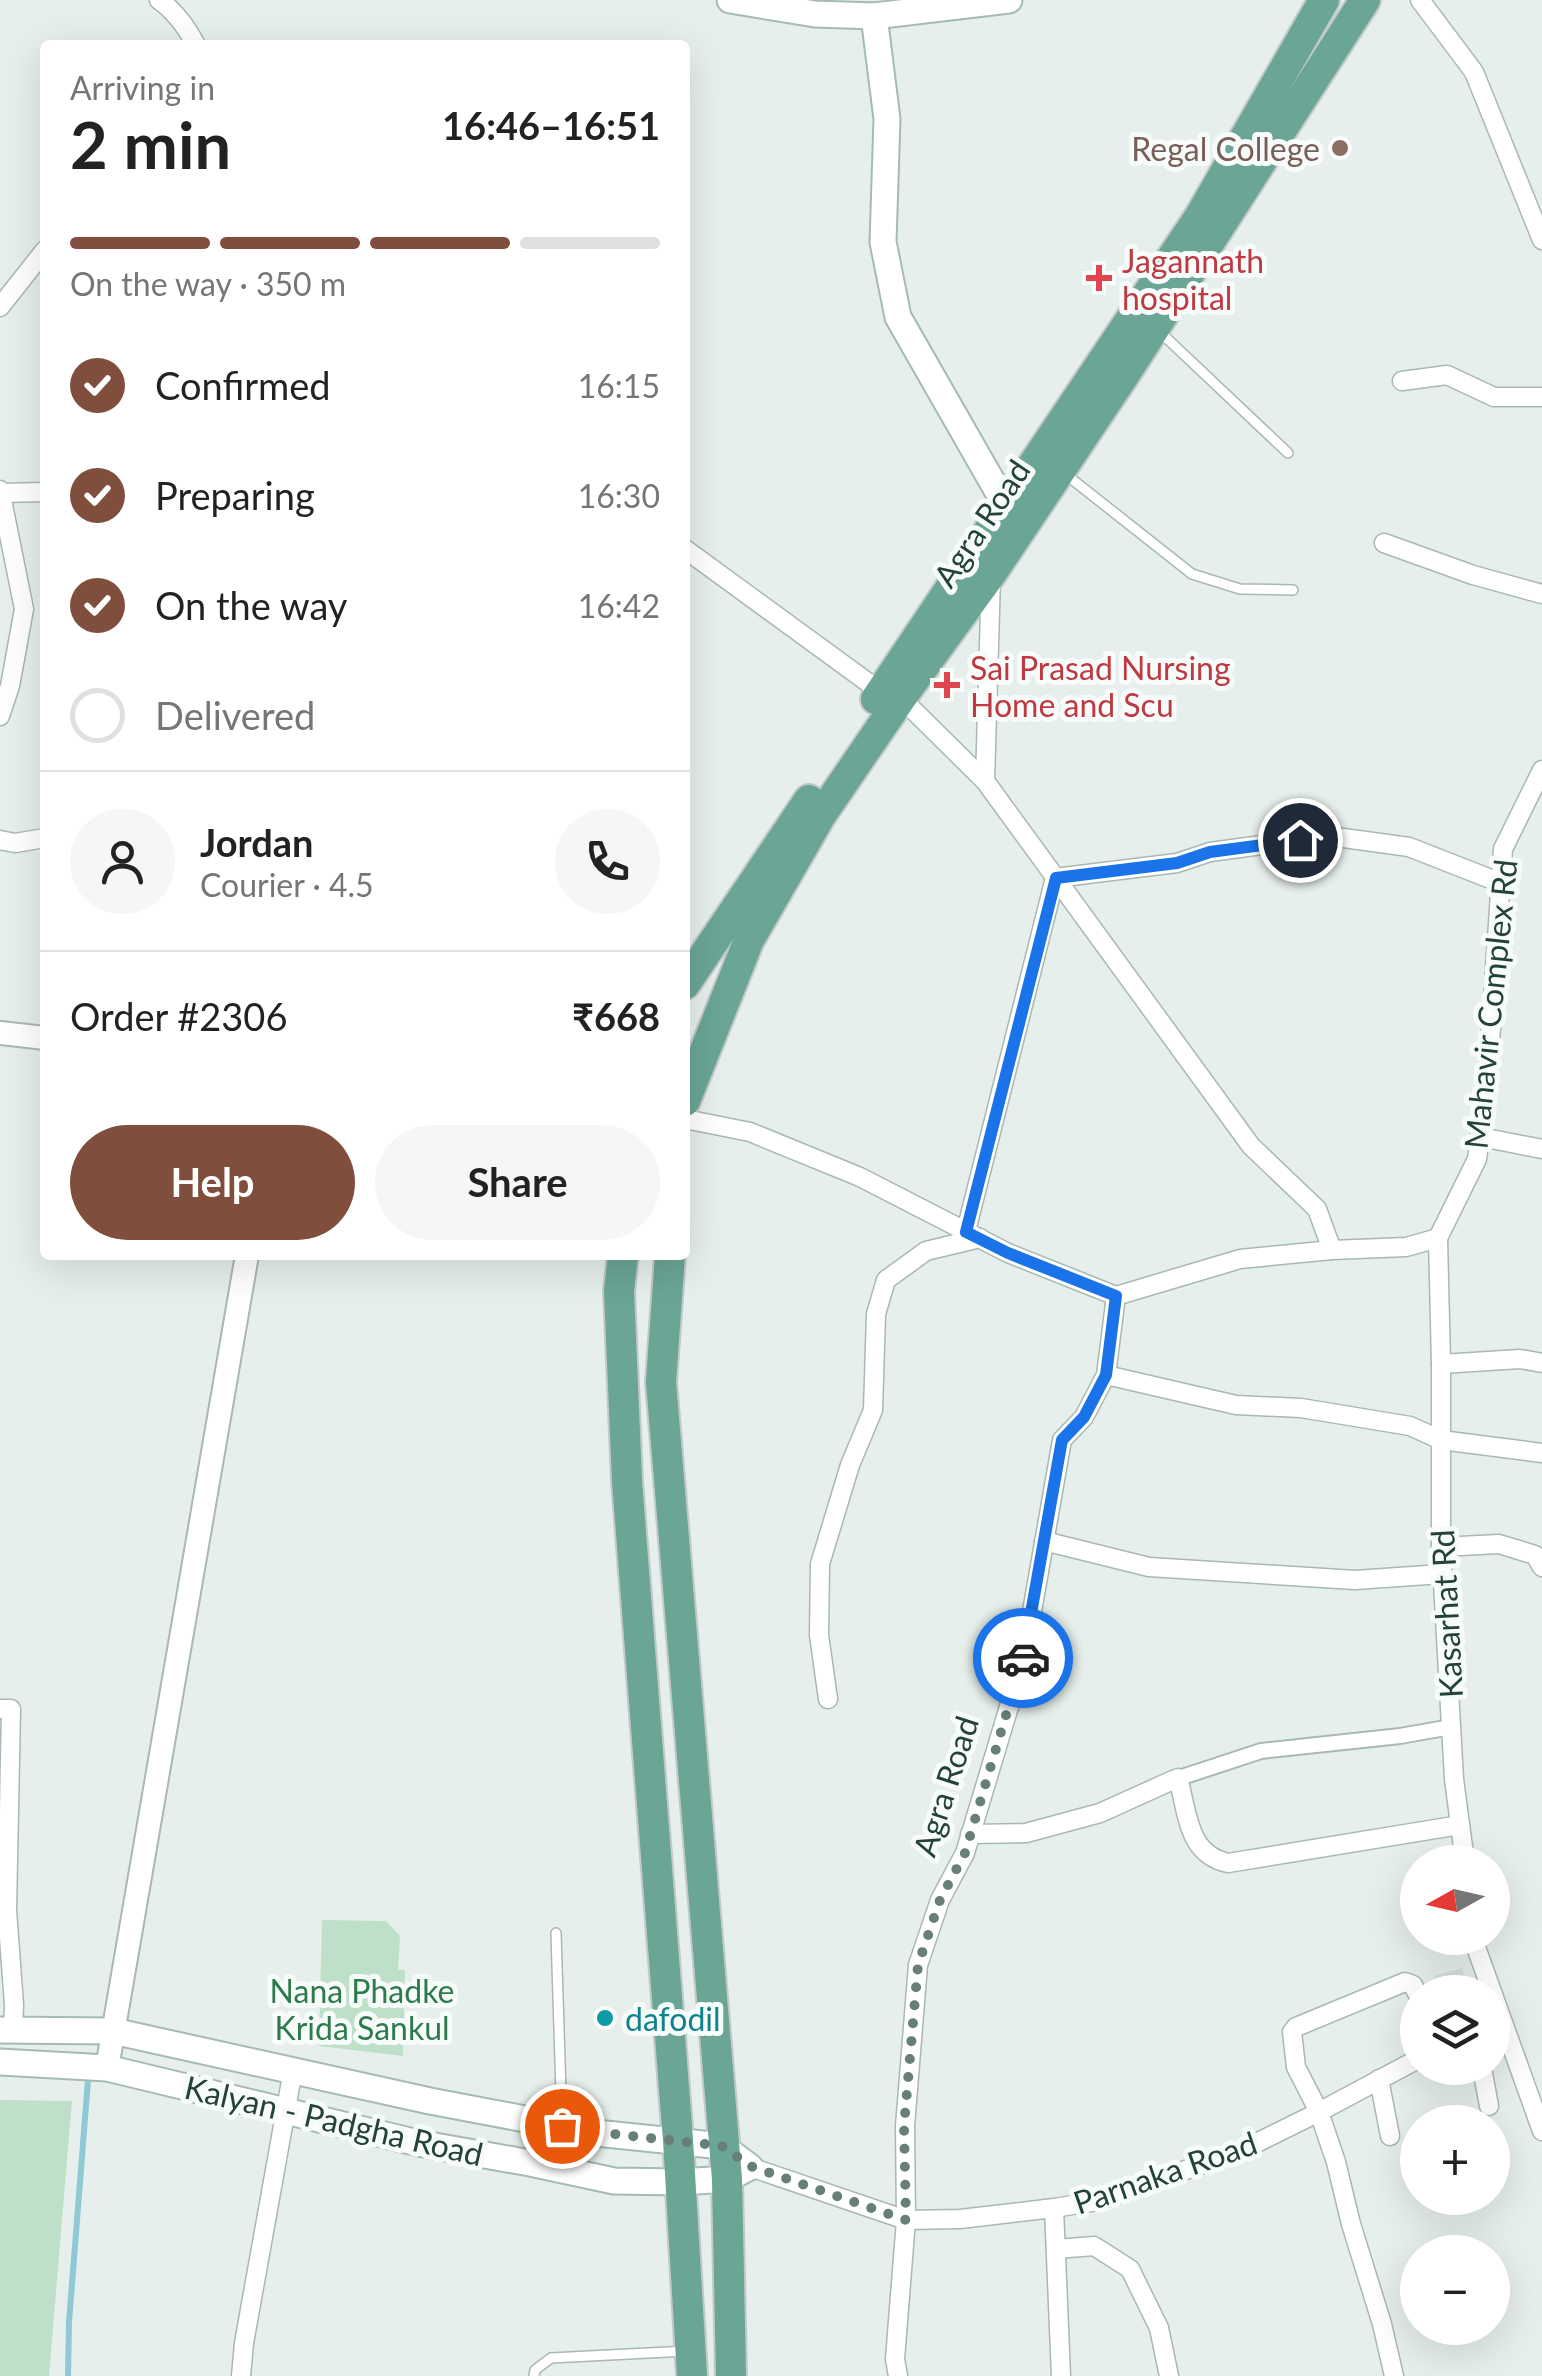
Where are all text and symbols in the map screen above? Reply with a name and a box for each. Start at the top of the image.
text: Arriving in [70,68,215,107]
text: 16:46–16:51 [442,102,660,148]
text: 2 min [70,105,231,183]
place label: Regal College [1131,129,1320,168]
marker: Regal College [1329,137,1351,159]
place label: Jagannath hospital [1122,241,1264,317]
text: On the way · 350 m [70,264,346,303]
marker: Jagannath hospital [1086,265,1112,291]
icon: check [70,358,125,413]
text: Confirmed [155,362,331,408]
text: 16:15 [578,366,660,405]
street label: Agra Road [924,452,1038,594]
icon: check [70,468,125,523]
text: Preparing [155,472,315,518]
text: 16:30 [578,476,660,515]
icon: check [70,578,125,633]
text: On the way [155,582,347,628]
text: 16:42 [578,586,660,625]
place label: Sai Prasad Nursing Home and Scu [970,648,1231,724]
marker: Sai Prasad Nursing Home and Scu [934,672,960,698]
text: Delivered [155,692,315,738]
pin [1258,798,1343,883]
button: person [70,809,175,914]
button: phone [555,809,660,914]
icon: home [1273,813,1328,868]
text: Jordan [200,819,313,865]
street label: Mahavir Complex Rd [1455,857,1525,1151]
text: Courier · 4.5 [200,865,374,904]
text: Order #2306 [70,993,287,1039]
text: ₹668 [572,993,660,1039]
button: Help [70,1125,355,1240]
button: Share [375,1125,660,1240]
street label: Kasarhat Rd [1422,1529,1470,1699]
courier [973,1608,1073,1708]
icon: car [996,1631,1051,1686]
street label: Agra Road [904,1711,986,1861]
north arrow [1400,1845,1510,1955]
map controls [1400,1845,1510,2345]
park label: Nana Phadke Krida Sankul [270,1971,454,2047]
button: layers [1400,1975,1510,2085]
place label: dafodil [625,1999,721,2038]
marker: dafodil [594,2007,616,2029]
street label: Kalyan - Padgha Road [181,2067,487,2173]
pin [520,2084,605,2169]
icon: bag [535,2099,590,2154]
button: + [1400,2105,1510,2215]
street label: Parnaka Road [1068,2122,1262,2222]
button: − [1400,2235,1510,2345]

